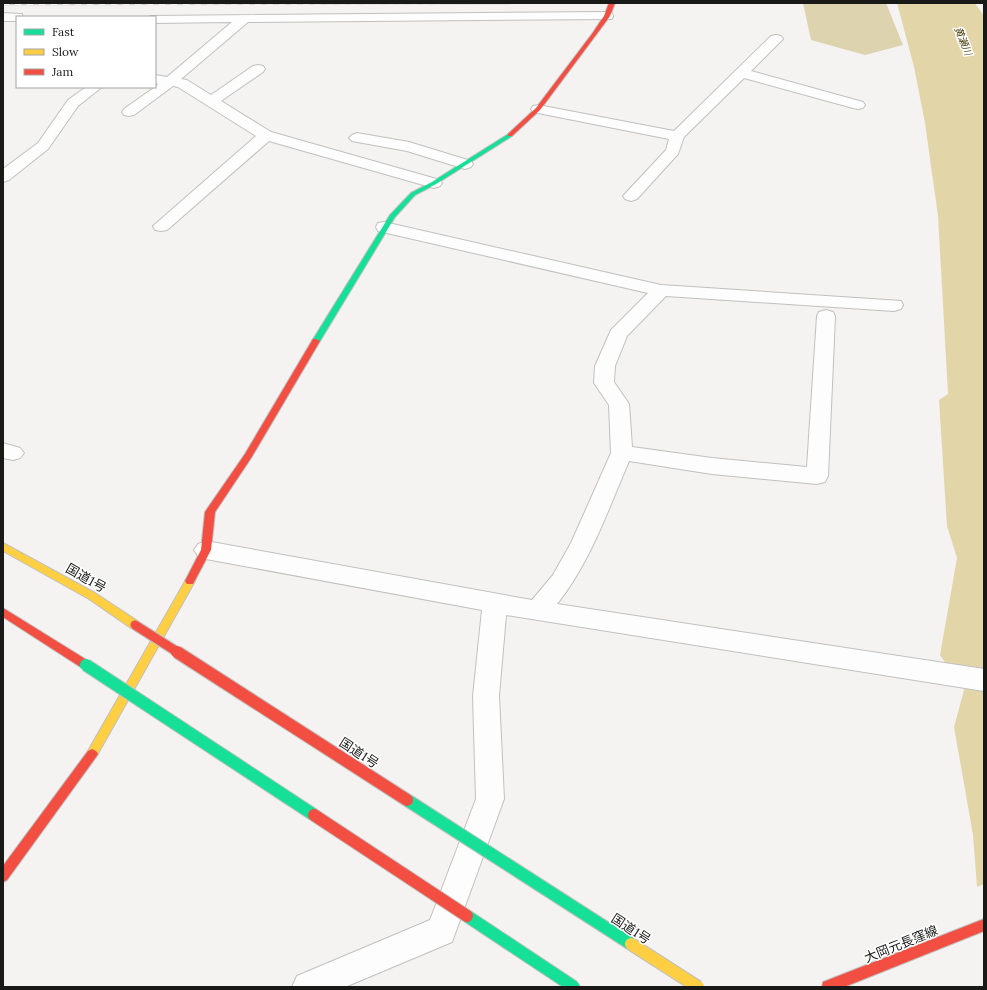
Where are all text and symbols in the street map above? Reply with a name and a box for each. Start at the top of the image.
legend [16,16,156,88]
text: Fast [52,24,75,39]
water label: 黄瀬川 [951,25,975,58]
text: Slow [52,44,79,59]
text: Jam [51,64,73,79]
street label: 国道1号 [63,560,109,596]
street label: 国道1号 [336,734,382,772]
street label: 国道1号 [608,910,654,948]
street label: 大岡元長窪線 [862,922,940,966]

